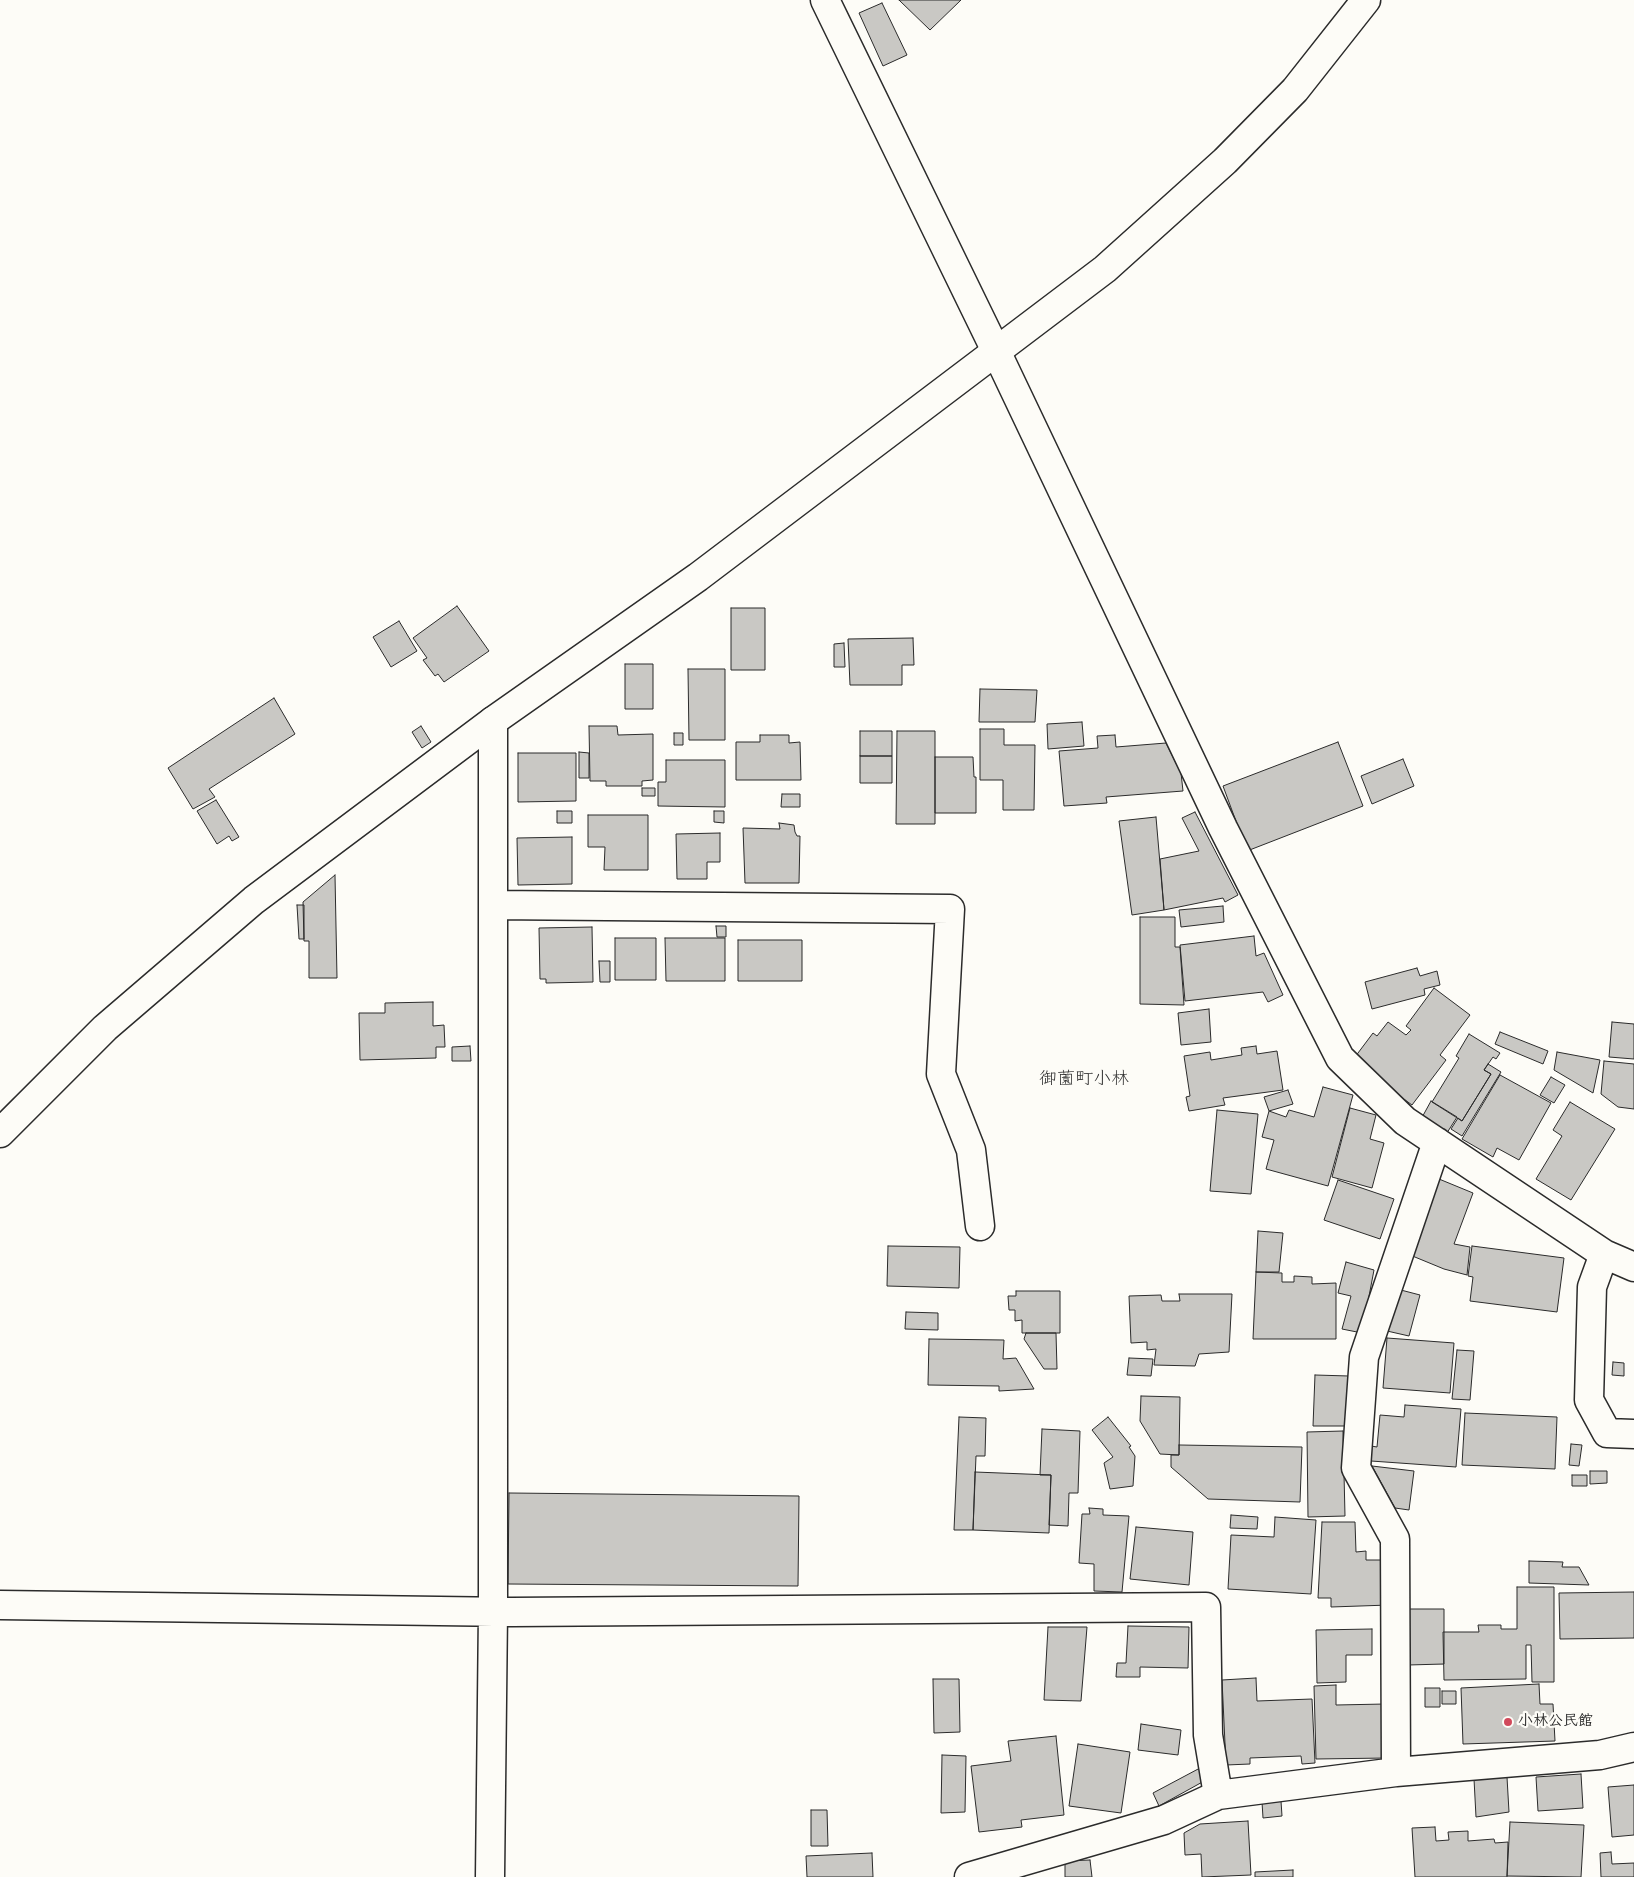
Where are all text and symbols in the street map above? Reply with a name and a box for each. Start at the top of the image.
district label: 御薗町小林 [1039,1069,1129,1091]
place label: 小林公民館 [1518,1713,1593,1731]
marker: 小林公民館 [1502,1716,1514,1728]

